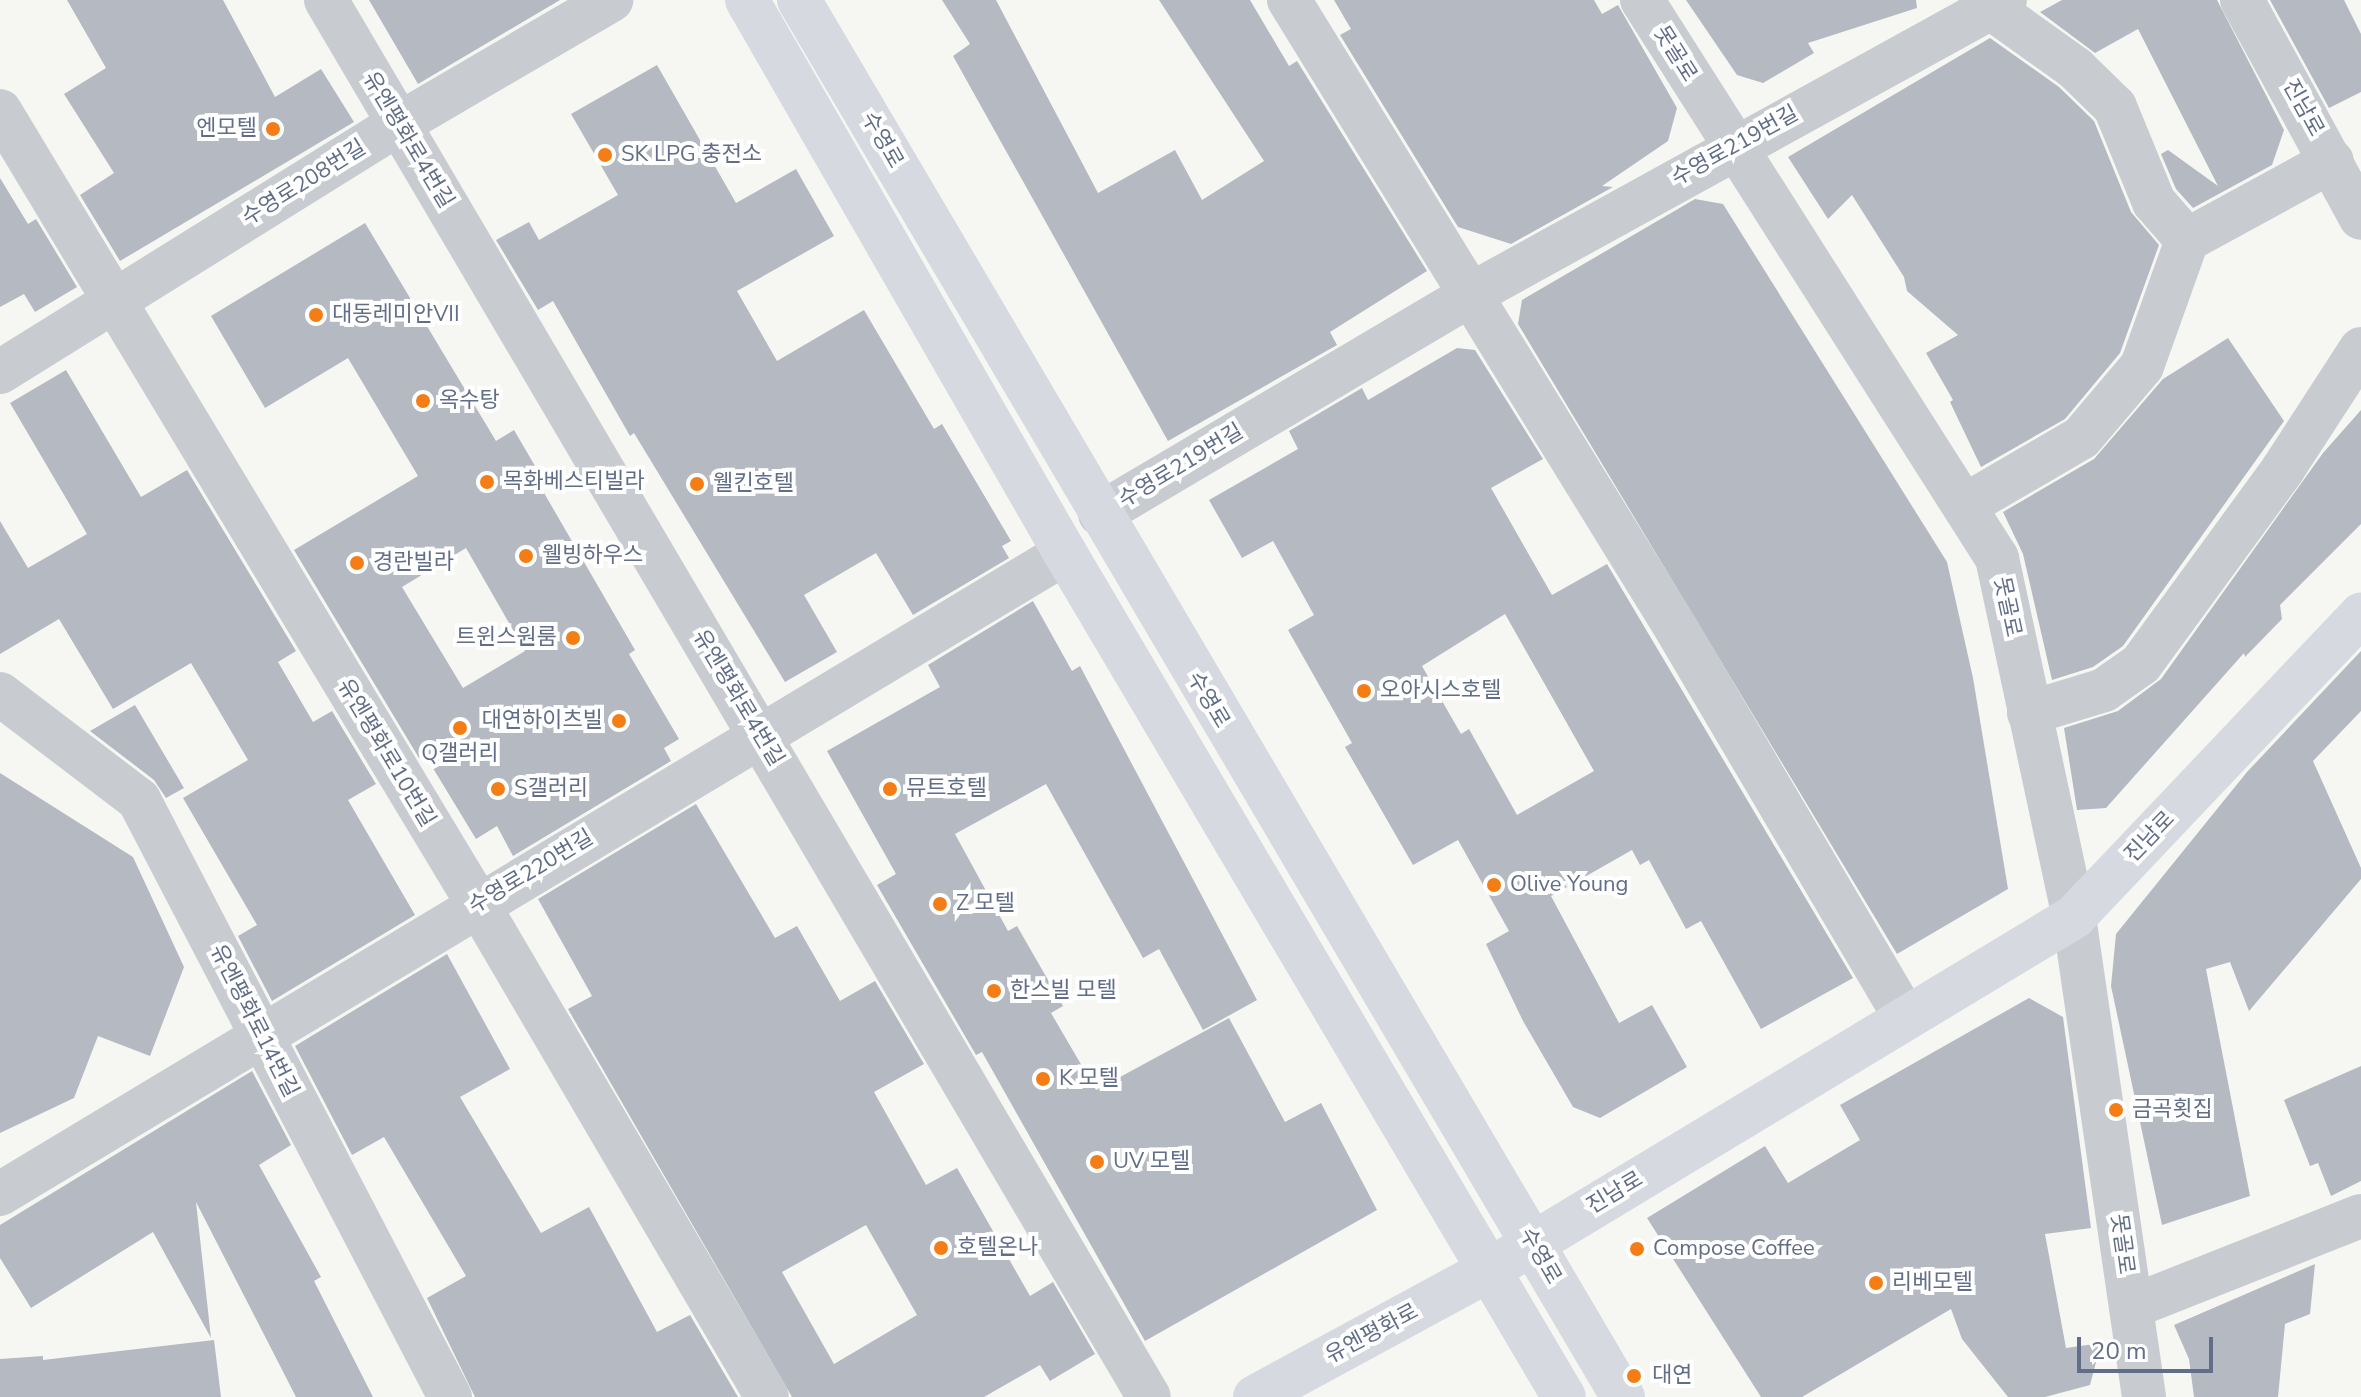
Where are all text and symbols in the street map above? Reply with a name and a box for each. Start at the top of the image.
street label: 못골로 [1648,21,1702,87]
street label: 유엔평화로4번길 [357,67,459,213]
street label: 진남로 [2277,75,2329,141]
street label: 수영로219번길 [1667,100,1803,192]
street label: 수영로 [855,107,909,173]
place label: 엔모텔 [196,116,257,142]
marker: 엔모텔 [264,120,282,138]
street label: 수영로208번길 [237,134,371,232]
place label: SK LPG 충전소 [621,142,762,168]
marker: SK LPG 충전소 [596,146,614,164]
place label: 대동레미안VII [332,302,460,328]
marker: 대동레미안VII [307,306,325,324]
place label: 옥수탕 [439,388,500,414]
marker: 옥수탕 [414,392,432,410]
street label: 수영로219번길 [1114,418,1248,514]
place label: 목화베스티빌라 [503,469,645,495]
place label: 웰킨호텔 [713,471,794,497]
marker: 목화베스티빌라 [478,473,496,491]
marker: 웰킨호텔 [688,475,706,493]
place label: 웰빙하우스 [542,543,643,569]
marker: 웰빙하우스 [517,547,535,565]
place label: 경란빌라 [373,550,454,576]
marker: 경란빌라 [348,554,366,572]
street label: 못골로 [1988,575,2026,639]
place label: 트윈스원룸 [456,625,557,651]
street label: 유엔평화로4번길 [687,625,789,771]
marker: 트윈스원룸 [564,629,582,647]
street label: 수영로 [1181,667,1235,733]
street label: 유엔평화로10번길 [331,674,441,832]
place label: 오아시스호텔 [1380,678,1501,704]
marker: 오아시스호텔 [1355,682,1373,700]
place label: 대연하이츠빌 [482,708,603,734]
marker: 대연하이츠빌 [610,712,628,730]
marker: Q갤러리 [451,719,469,737]
place label: Q갤러리 [421,741,499,767]
place label: S갤러리 [514,776,588,802]
place label: 뮤트호텔 [906,776,987,802]
marker: S갤러리 [489,780,507,798]
marker: 뮤트호텔 [881,780,899,798]
street label: 진남로 [2119,806,2181,868]
street label: 수영로220번길 [464,824,598,920]
place label: Olive Young [1510,872,1628,898]
marker: Olive Young [1485,876,1503,894]
place label: Z 모텔 [956,891,1015,917]
marker: Z 모텔 [931,895,949,913]
street label: 유엔평화로14번길 [204,940,304,1102]
place label: 한스빌 모텔 [1010,978,1117,1004]
marker: 한스빌 모텔 [985,982,1003,1000]
place label: K 모텔 [1059,1066,1119,1092]
marker: K 모텔 [1034,1070,1052,1088]
place label: 금곡횟집 [2132,1097,2213,1123]
marker: 금곡횟집 [2107,1101,2125,1119]
place label: UV 모텔 [1113,1149,1190,1175]
marker: UV 모텔 [1088,1153,1106,1171]
street label: 진남로 [1582,1166,1648,1220]
street label: 못골로 [2105,1212,2139,1276]
street label: 수영로 [1513,1223,1567,1289]
place label: 호텔온나 [957,1235,1038,1261]
place label: Compose Coffee [1653,1236,1815,1262]
marker: 호텔온나 [932,1239,950,1257]
marker: Compose Coffee [1628,1240,1646,1258]
place label: 리베모텔 [1892,1270,1973,1296]
marker: 리베모텔 [1867,1274,1885,1292]
street label: 유엔평화로 [1321,1299,1423,1369]
scale bar [2081,1321,2217,1371]
text: 20 m [2091,1335,2147,1367]
place label: 대연 [1652,1363,1692,1389]
marker: 대연 [1623,1365,1645,1387]

